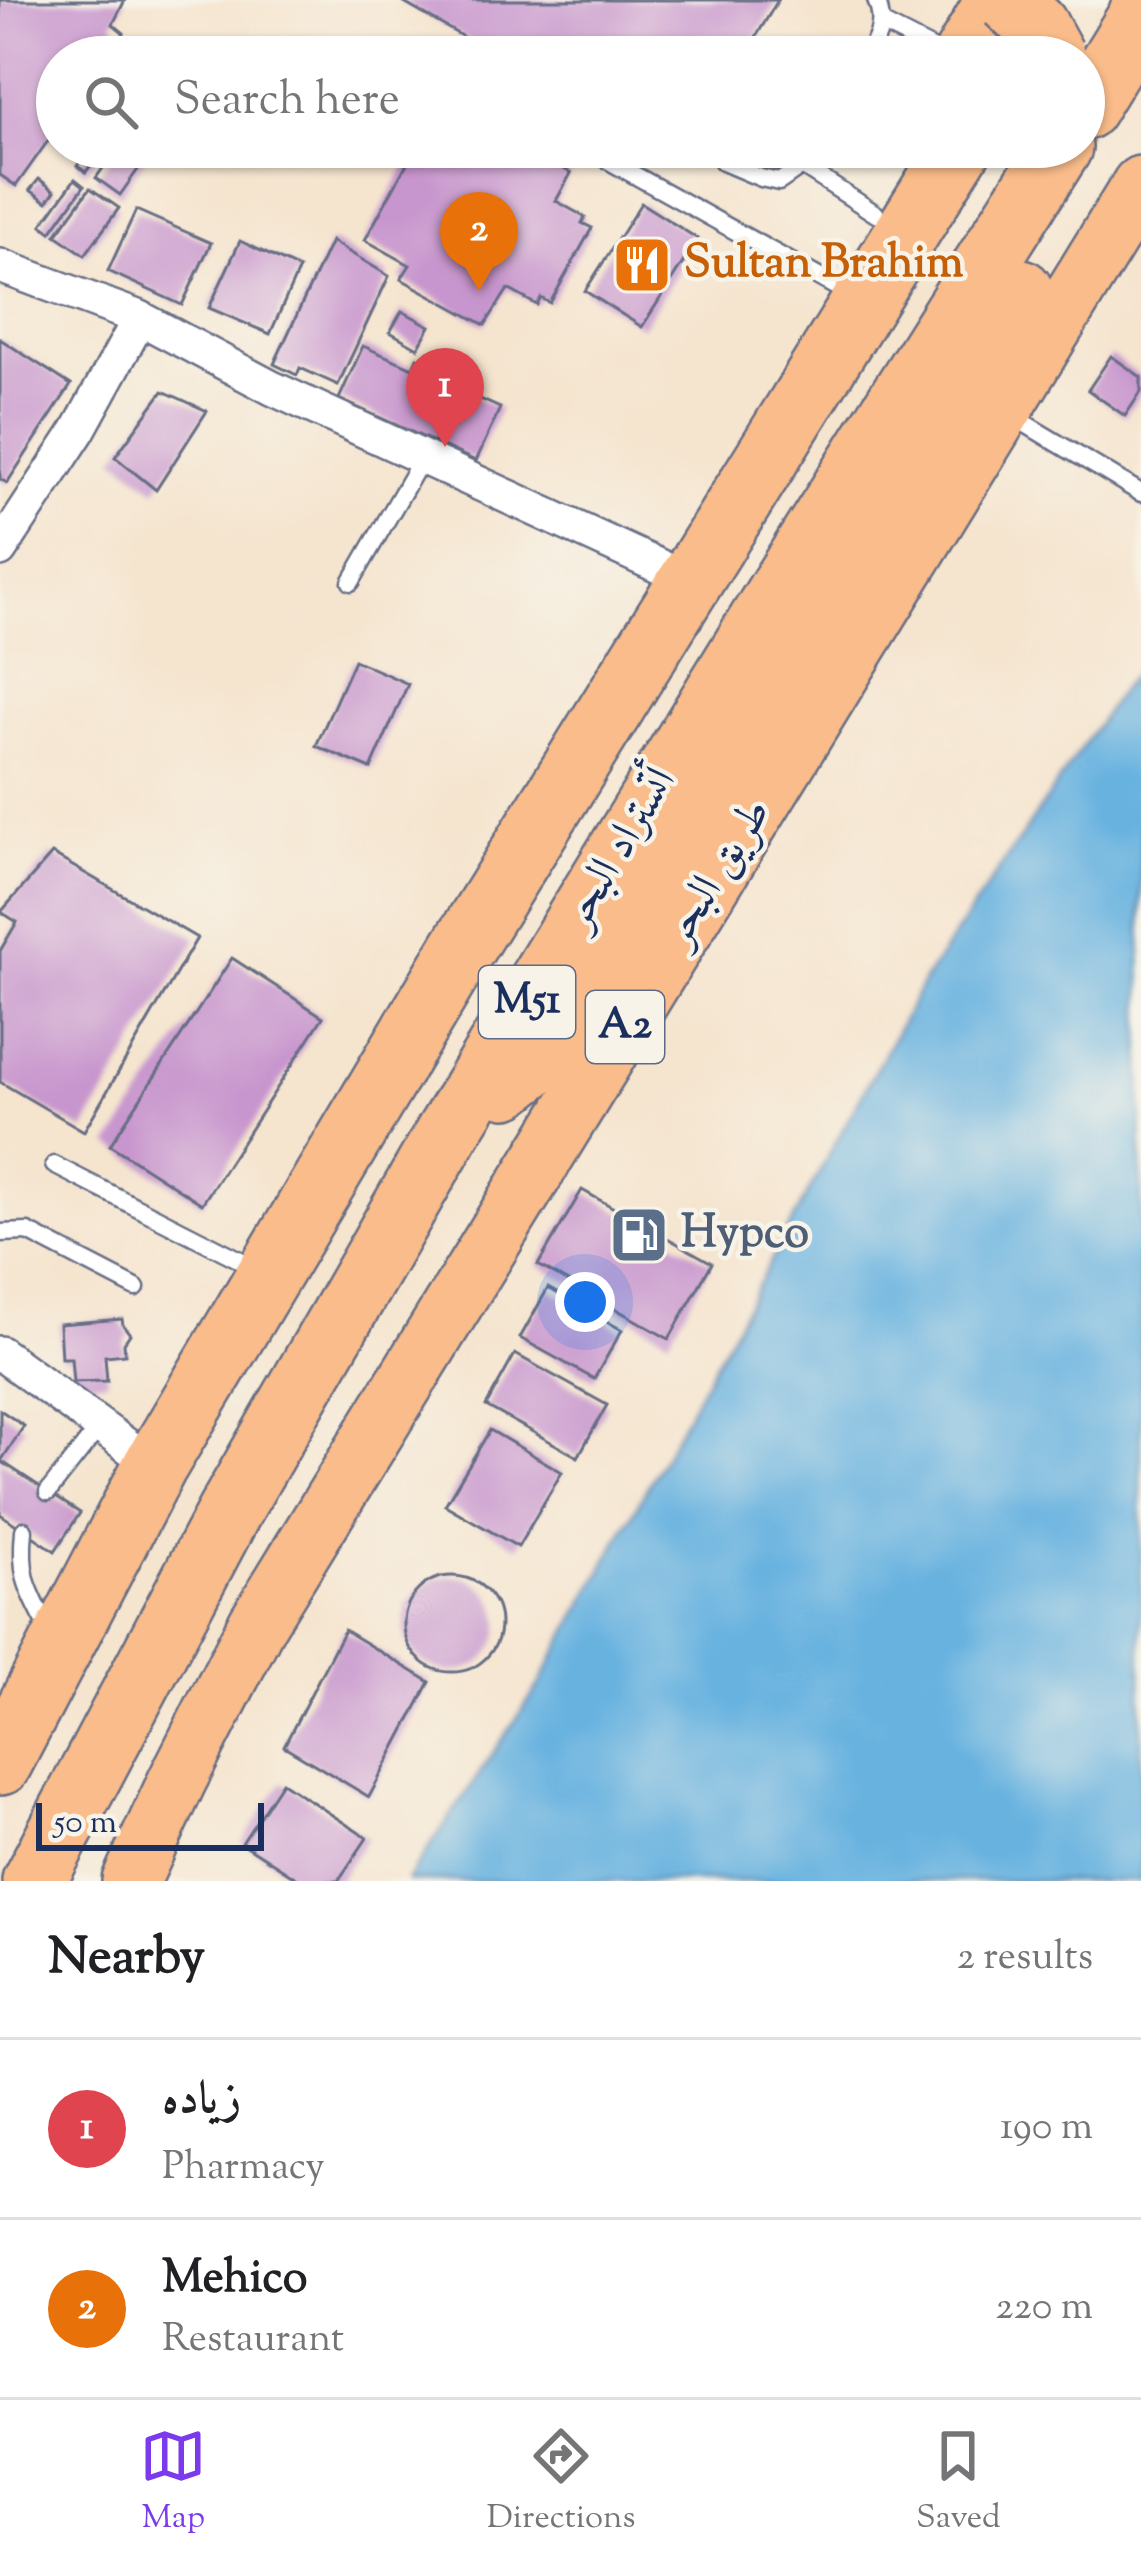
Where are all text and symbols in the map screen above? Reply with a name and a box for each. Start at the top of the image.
search box [36,36,1105,168]
icon: search [78,69,144,135]
text: Search here [174,70,400,135]
pin: 2 [440,192,518,291]
place label: Sultan Brahim [684,233,964,298]
restaurant icon: Sultan Brahim [611,234,673,296]
pin: 1 [406,348,484,447]
street label: أتستراد البحر [543,754,695,946]
street label: طريق البحر [646,786,790,963]
road number: M51 [479,966,575,1038]
road number: A2 [586,991,664,1063]
place label: Hypco [681,1203,809,1268]
fuel station icon: Hypco [608,1204,670,1266]
your location [555,1272,615,1332]
scale bar [36,1797,264,1850]
text: 50 m [54,1800,117,1848]
text: Nearby [48,1923,205,1996]
text: 2 results [957,1931,1093,1987]
text: زياده [162,2069,241,2134]
text: 1 [80,2101,94,2157]
text: 190 m [1000,2101,1093,2157]
text: Pharmacy [162,2141,325,2197]
text: Mehico [162,2248,307,2313]
text: 2 [78,2281,96,2337]
text: 220 m [995,2281,1093,2337]
text: Restaurant [162,2313,344,2369]
tab: Map [140,2423,206,2543]
tab: Directions [487,2423,636,2543]
tab: Saved [916,2423,1001,2543]

